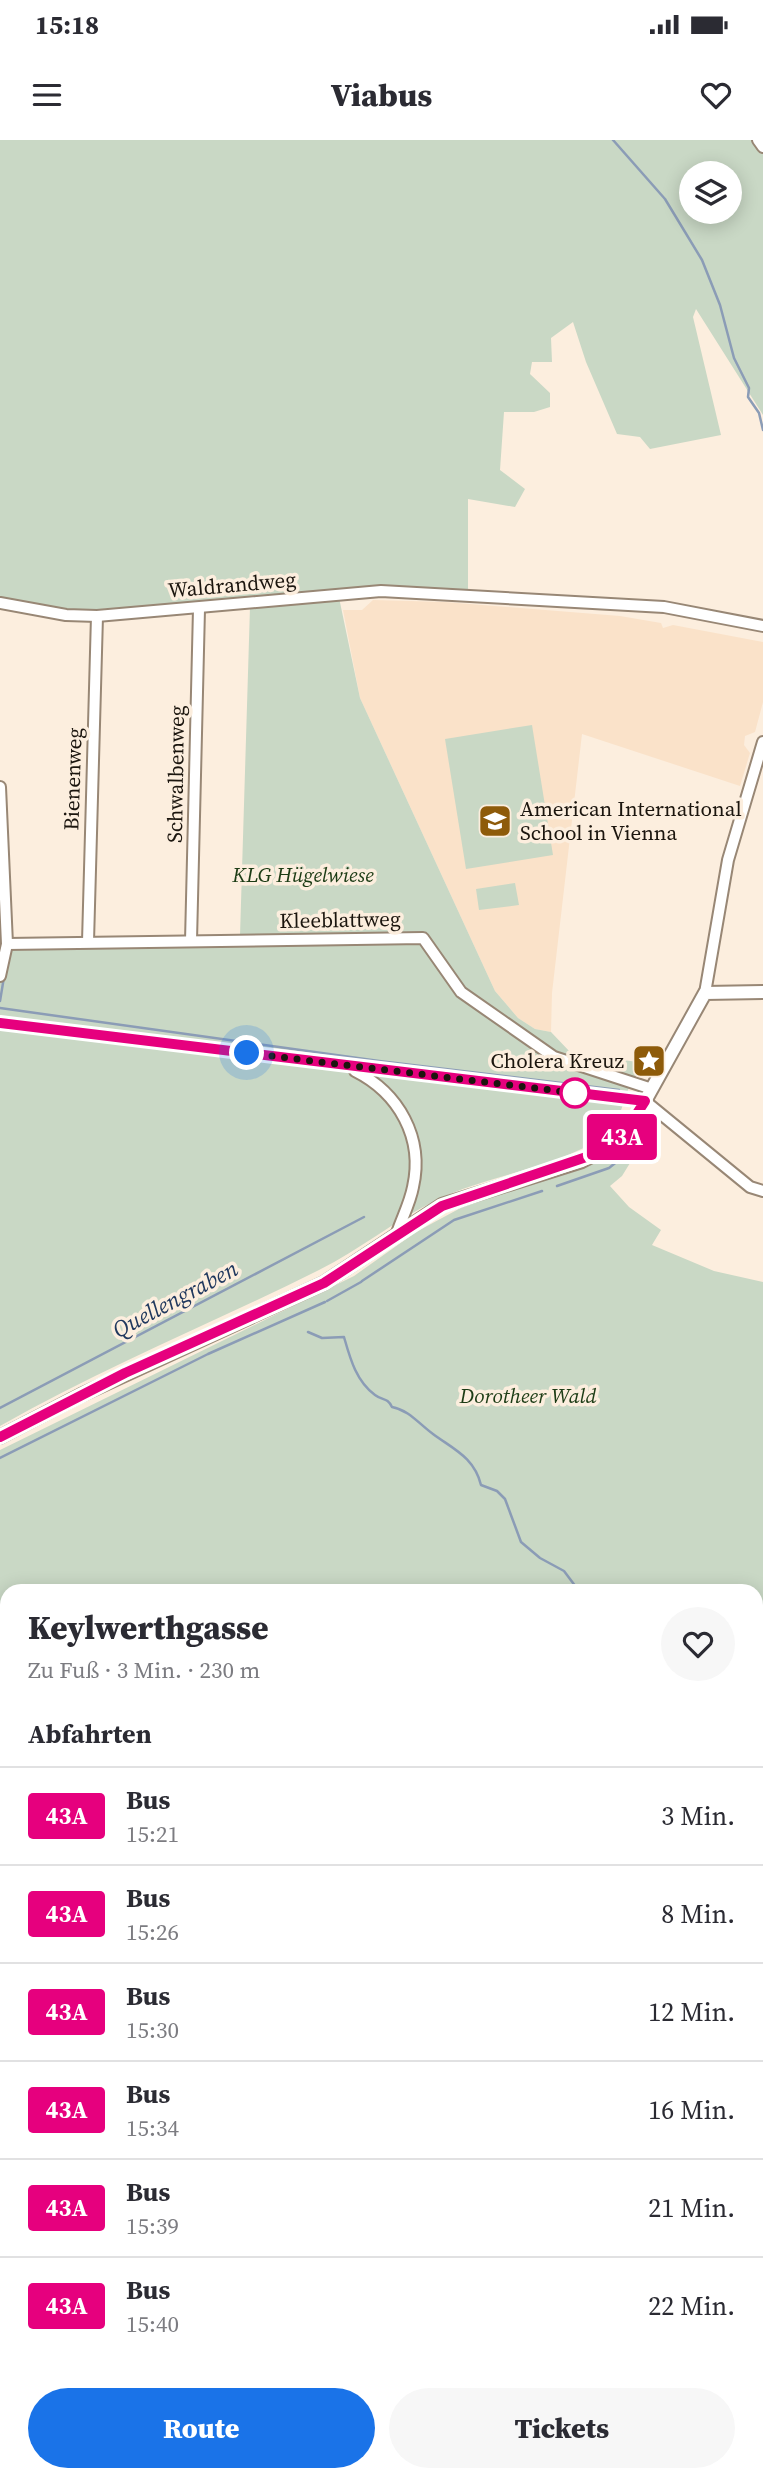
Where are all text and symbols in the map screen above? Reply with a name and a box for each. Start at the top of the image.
text: 15:18 [35,7,99,43]
text: Viabus [331,73,432,117]
icon: menu [28,76,66,114]
icon: heart [697,76,735,114]
map controls [679,161,742,224]
button: layers [679,161,742,224]
street label: Waldrandweg [167,564,297,605]
street label: Schwalbenweg [160,705,191,843]
street label: Bienenweg [56,727,89,831]
place label: American International School in Vienna [520,794,742,847]
school or university icon: American International School in Vienna [476,802,514,840]
park label: KLG Hügelwiese [231,860,374,889]
street label: Kleeblattweg [279,904,401,935]
your location [229,1035,264,1070]
place icon: Cholera Kreuz [630,1042,668,1080]
place label: Cholera Kreuz [490,1046,624,1075]
unlabelled marker [560,1078,590,1108]
line badge: 43A [582,1114,662,1160]
text: 43A [601,1120,643,1153]
water label: Quellengraben [107,1253,243,1345]
park label: Dorotheer Wald [459,1381,596,1410]
text: Keylwerthgasse [28,1605,268,1650]
button: heart [661,1607,735,1681]
text: Zu Fuß · 3 Min. · 230 m [28,1654,260,1686]
text: Abfahrten [28,1716,152,1752]
text: Bus [126,1782,170,1818]
text: 3 Min. [661,1798,735,1834]
text: 43A [45,1799,88,1832]
text: 15:21 [126,1818,179,1850]
text: Bus [126,1880,170,1916]
text: 8 Min. [661,1896,735,1932]
text: 43A [45,1897,88,1930]
text: 15:26 [126,1916,179,1948]
text: Bus [126,1978,170,2014]
text: 12 Min. [648,1994,735,2030]
text: 43A [45,1995,88,2028]
text: 15:30 [126,2014,179,2046]
text: Bus [126,2076,170,2112]
text: 16 Min. [648,2092,735,2128]
text: 43A [45,2093,88,2126]
text: 15:34 [126,2112,179,2144]
text: Bus [126,2174,170,2210]
text: 21 Min. [648,2190,735,2226]
text: 43A [45,2191,88,2224]
text: 15:39 [126,2210,179,2242]
text: Bus [126,2272,170,2308]
text: 22 Min. [648,2288,735,2324]
text: 43A [45,2289,88,2322]
text: 15:40 [126,2308,179,2340]
button: Route [28,2388,375,2468]
button: Tickets [389,2388,735,2468]

